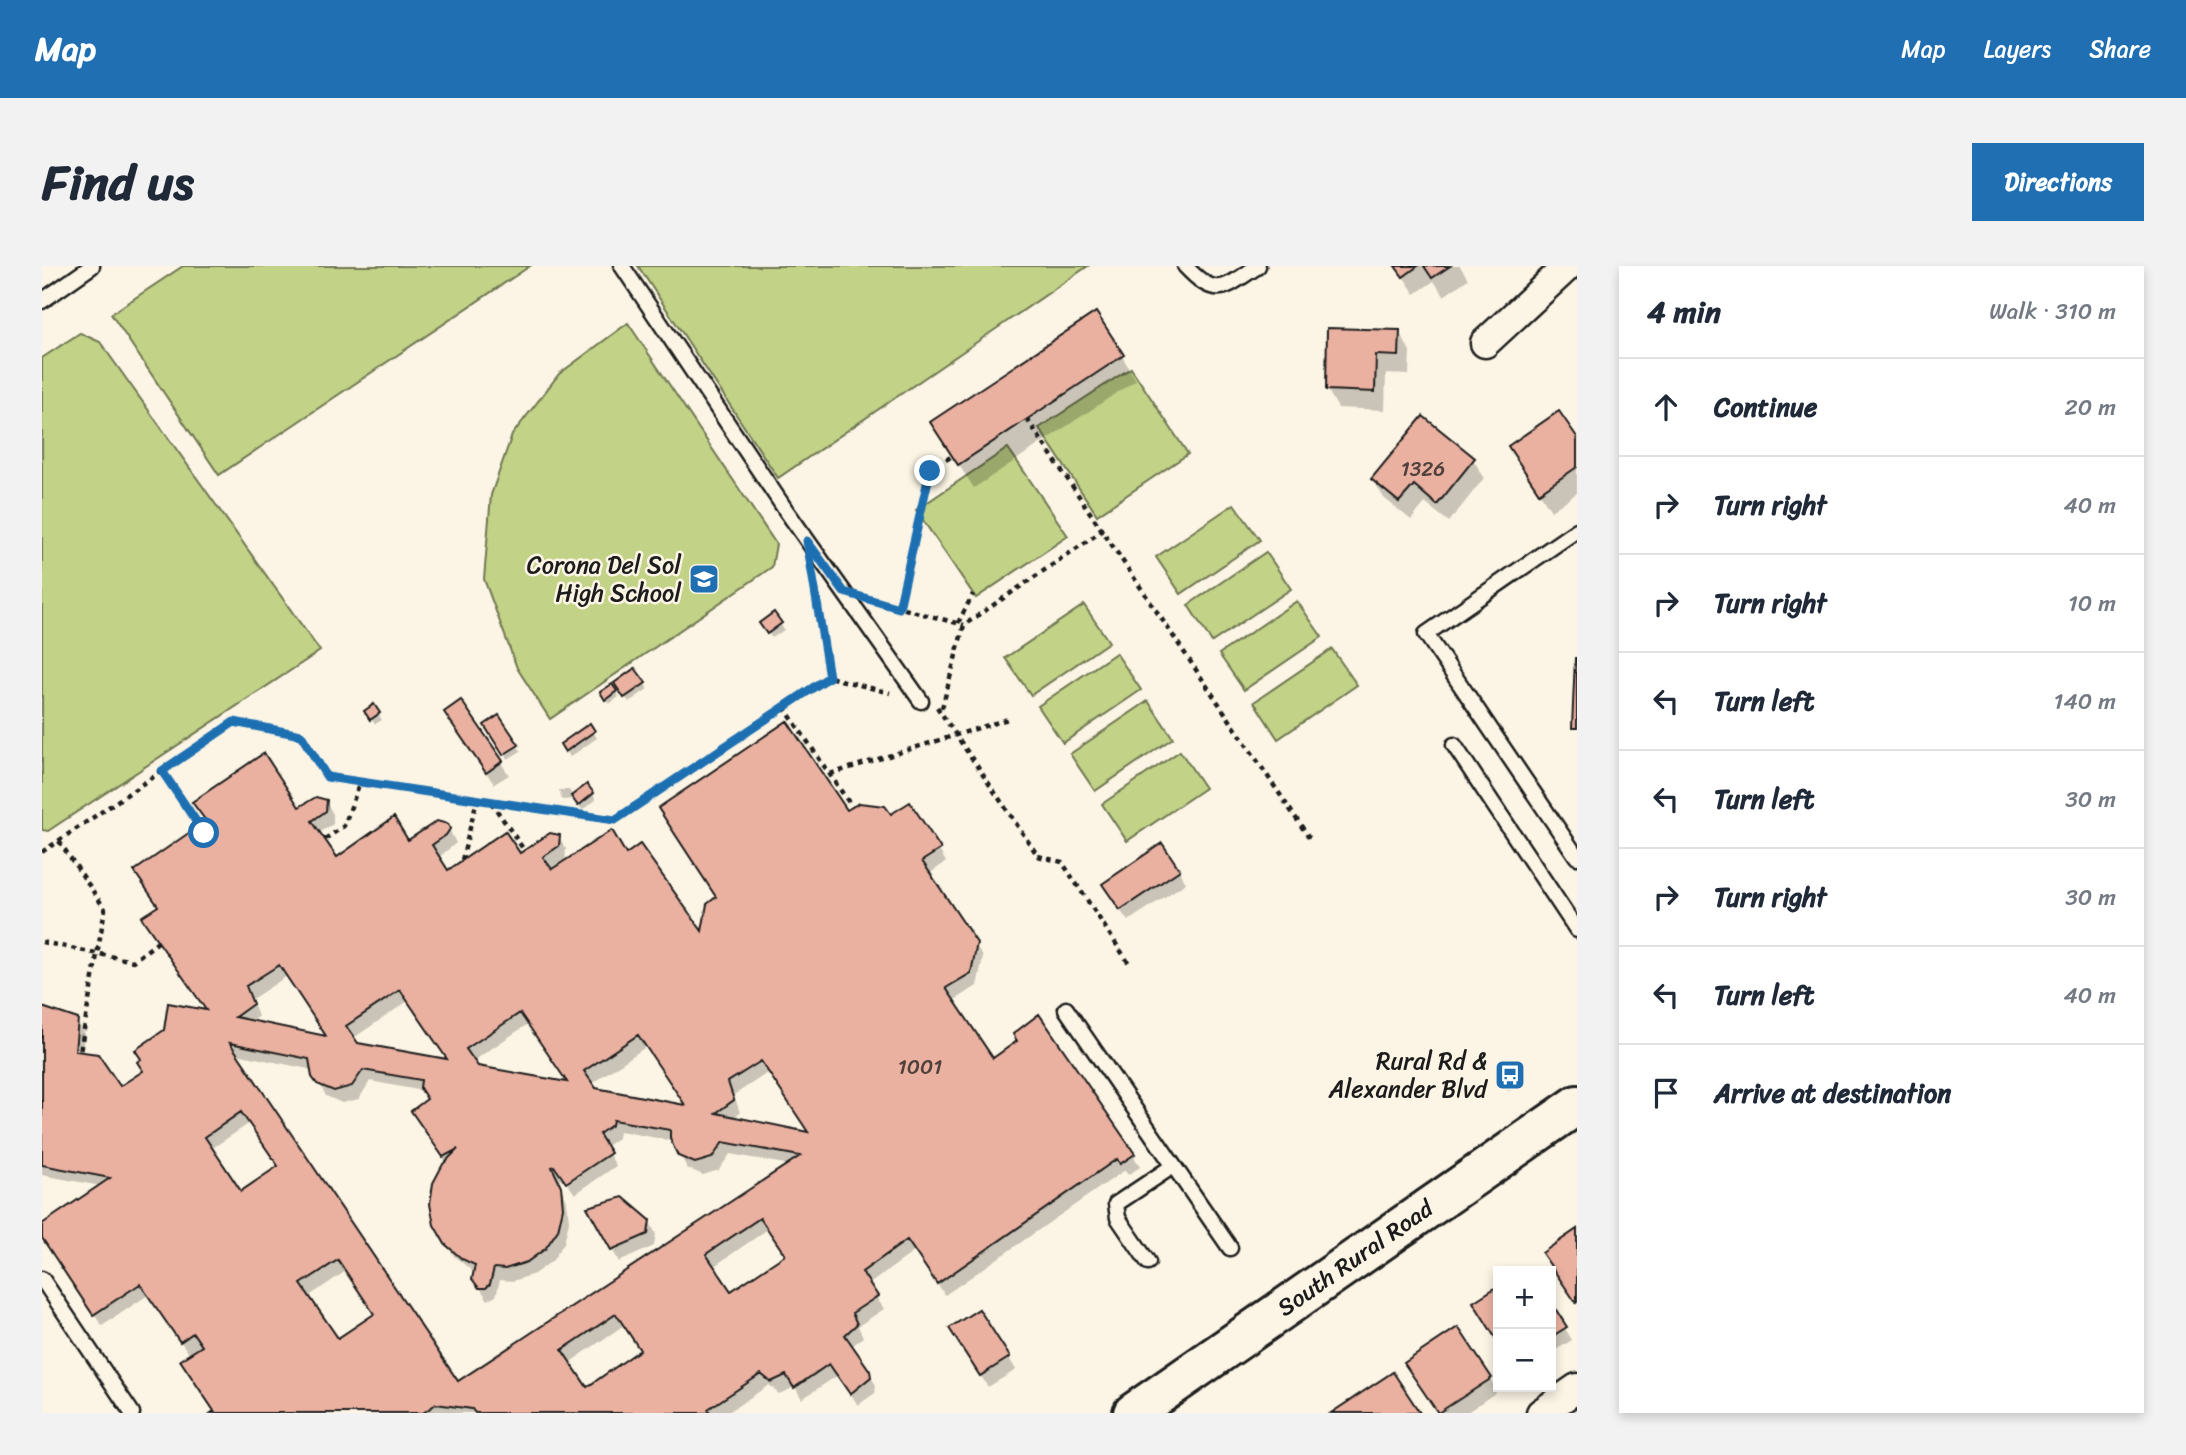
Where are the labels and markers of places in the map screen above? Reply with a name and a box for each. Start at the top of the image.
place label: Corona Del Sol High School [527,544,682,614]
school or university icon: Corona Del Sol High School [687,562,721,596]
place label: Rural Rd & Alexander Blvd [1328,1040,1488,1110]
bus stop icon: Rural Rd & Alexander Blvd [1493,1058,1527,1092]

